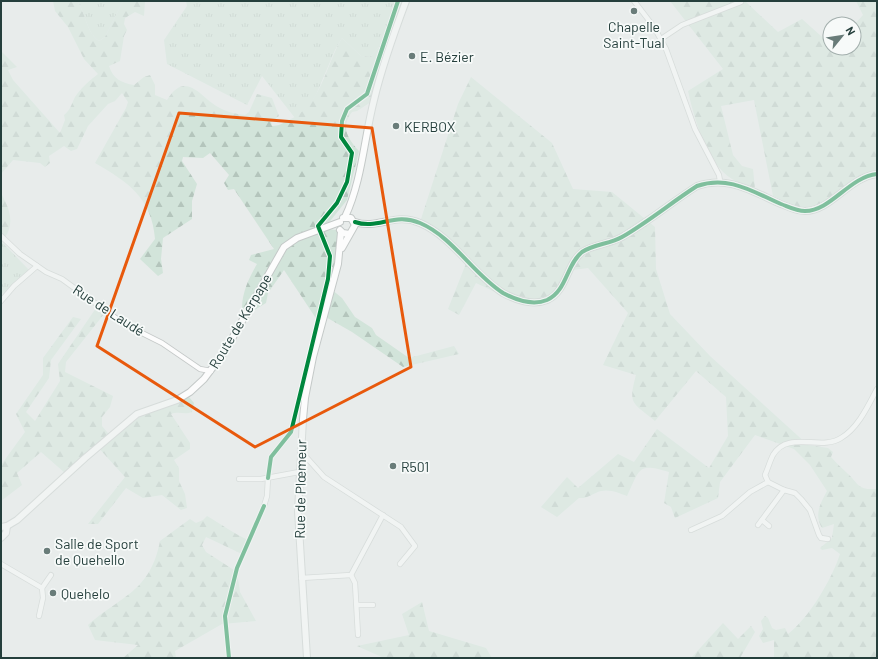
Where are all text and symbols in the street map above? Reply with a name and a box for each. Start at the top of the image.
marker: Chapelle Saint-Tual [629,6,639,16]
north arrow [822,16,862,56]
place label: Chapelle Saint-Tual [603,18,665,51]
text: N [844,24,859,37]
place label: E. Bézier [420,48,474,65]
marker: E. Bézier [407,51,417,61]
place label: KERBOX [404,118,455,135]
marker: KERBOX [391,121,401,131]
street label: Route de Kerpape [205,271,275,371]
street label: Rue de Laudé [70,281,148,339]
street label: Rue de Plœmeur [291,439,309,539]
place label: R501 [401,458,429,475]
marker: R501 [388,461,398,471]
place label: Salle de Sport de Quehello [55,535,139,568]
marker: Salle de Sport de Quehello [42,546,52,556]
place label: Quehelo [61,585,110,602]
marker: Quehelo [48,588,58,598]

